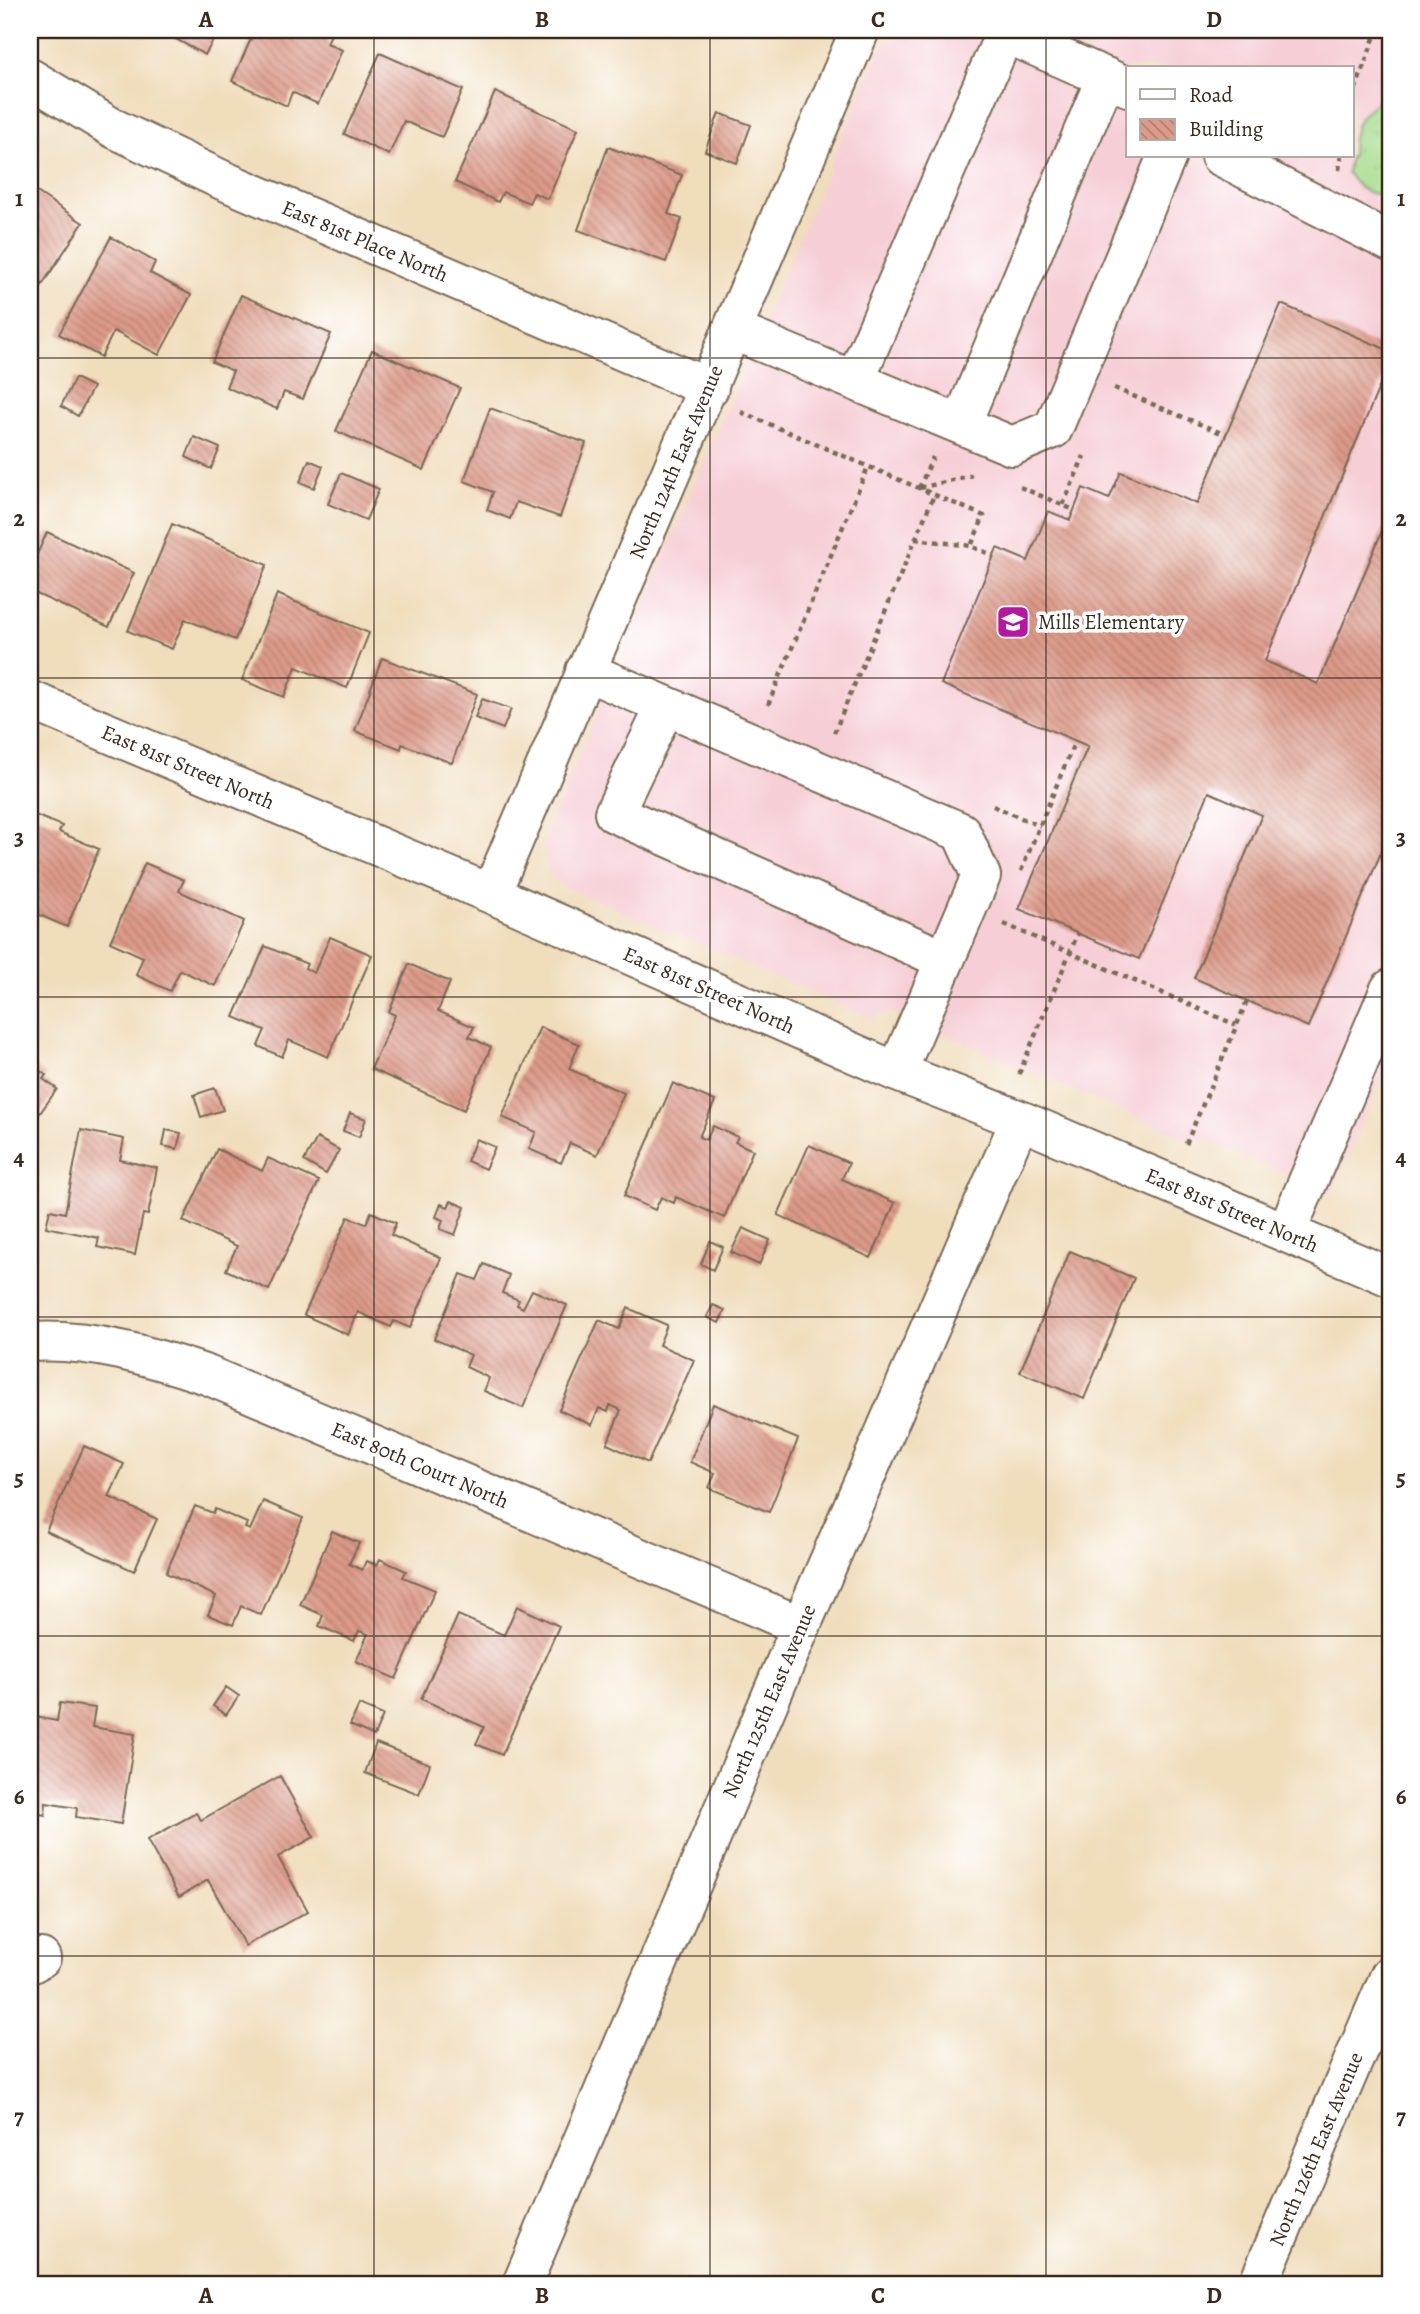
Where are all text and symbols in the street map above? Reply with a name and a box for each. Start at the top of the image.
text: A [198,4,214,35]
text: B [535,4,549,35]
text: C [871,4,885,35]
text: D [1206,4,1222,35]
legend [1126,66,1354,158]
text: Road [1189,81,1233,109]
text: Building [1189,115,1264,143]
text: 1 [15,183,23,214]
text: 1 [1397,183,1405,214]
street label: East 81st Place North [278,193,452,289]
street label: North 124th East Avenue [622,361,730,563]
text: 2 [13,503,25,534]
text: 2 [1395,503,1407,534]
school or university icon: Mills Elementary [994,603,1032,641]
place label: Mills Elementary [1038,608,1185,636]
street label: East 81st Street North [97,718,279,816]
text: 3 [14,822,24,853]
text: 3 [1396,822,1406,853]
street label: East 81st Street North [619,940,799,1040]
text: 4 [14,1142,25,1173]
text: 4 [1396,1142,1407,1173]
street label: East 81st Street North [1141,1161,1323,1259]
street label: East 80th Court North [327,1415,513,1515]
text: 5 [14,1462,24,1493]
text: 5 [1396,1462,1406,1493]
street label: North 125th East Avenue [716,1600,822,1802]
text: 6 [14,1781,25,1812]
text: 6 [1396,1781,1407,1812]
street label: North 126th East Avenue [1262,2048,1370,2250]
text: 7 [14,2101,24,2132]
text: 7 [1396,2101,1406,2132]
text: A [198,2280,214,2311]
text: B [535,2280,549,2311]
text: C [871,2280,885,2311]
text: D [1206,2280,1222,2311]

